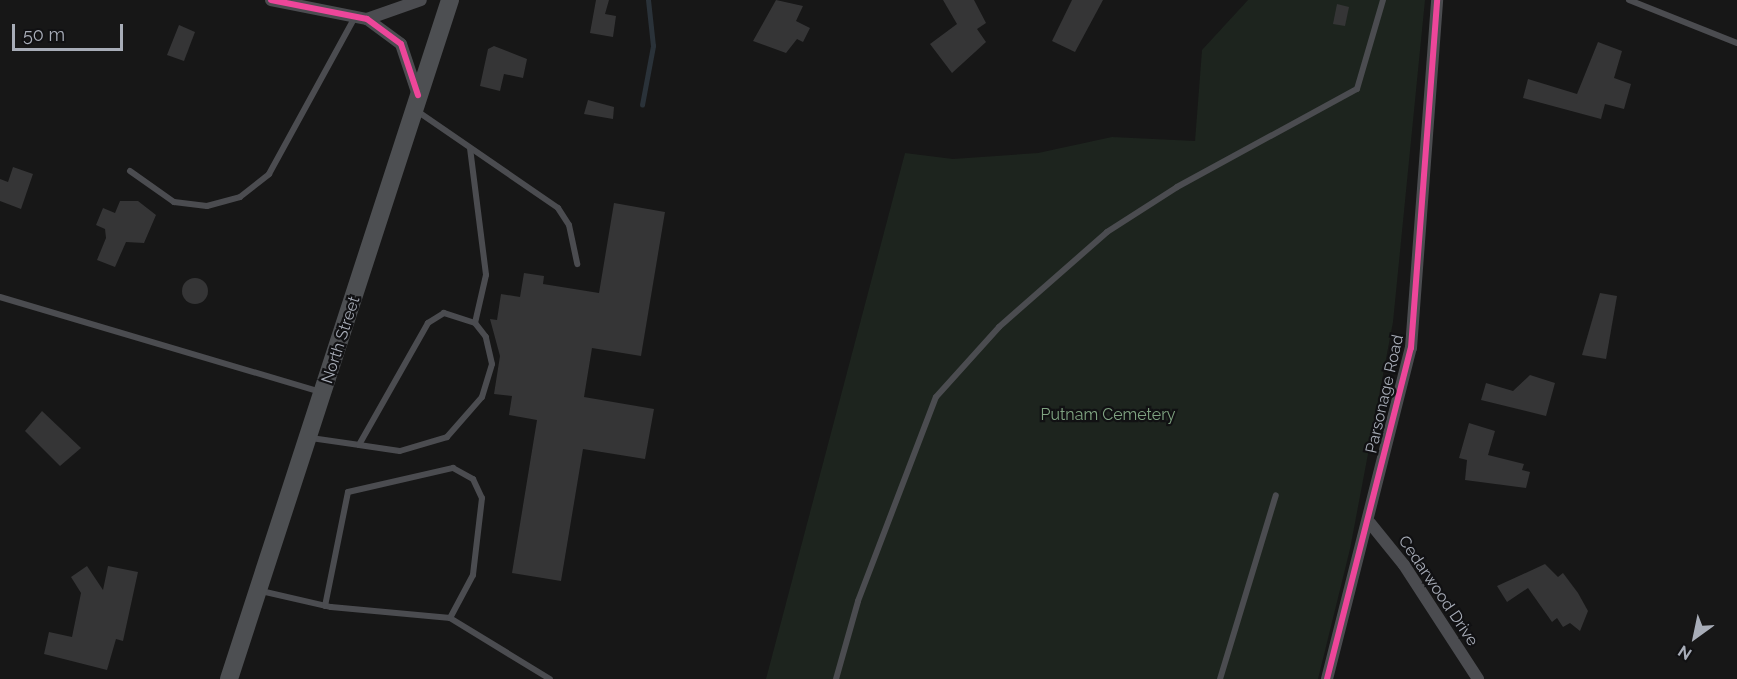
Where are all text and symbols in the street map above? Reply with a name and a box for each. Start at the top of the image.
scale bar [15,12,126,50]
text: 50 m [23,24,65,45]
street label: North Street [318,294,364,386]
street label: Parsonage Road [1362,333,1408,455]
park label: Putnam Cemetery [1041,405,1175,425]
street label: Cedarwood Drive [1394,532,1482,650]
north arrow [1665,607,1725,667]
text: N [1675,641,1695,664]

